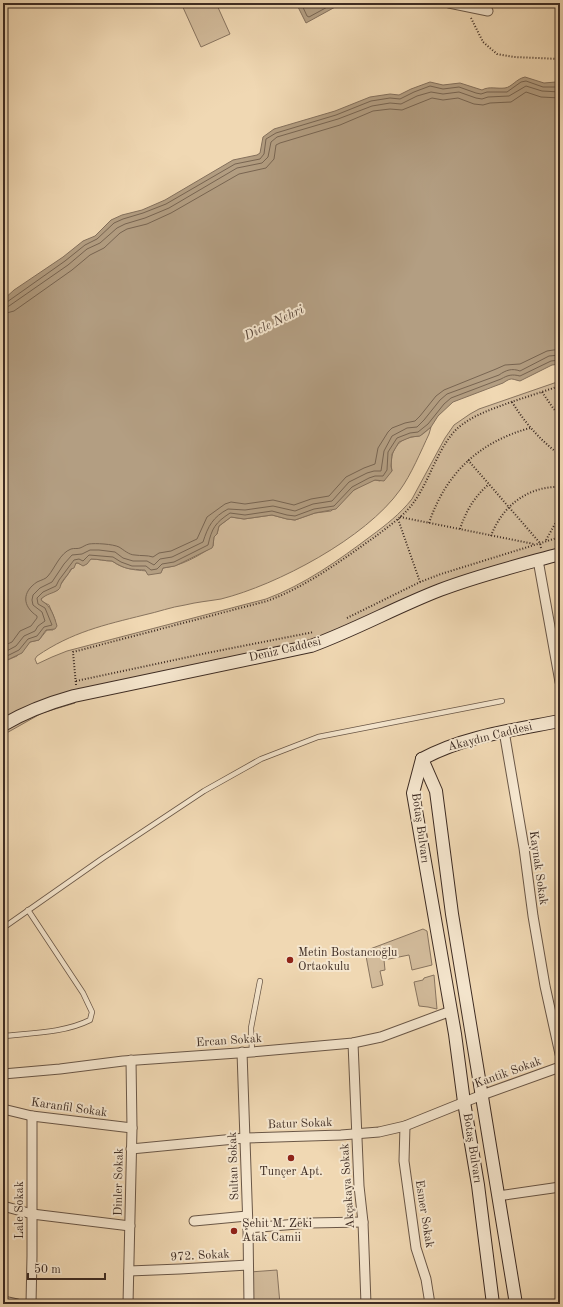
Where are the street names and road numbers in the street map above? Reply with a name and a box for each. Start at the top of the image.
street label: Deniz Caddesi [248,636,322,664]
street label: Akaydın Caddesi [446,721,534,753]
street label: Botaş Bulvarı [409,792,431,864]
street label: Kaynak Sokak [527,830,549,906]
street label: Ercan Sokak [196,1033,262,1049]
street label: Kantik Sokak [473,1055,543,1091]
street label: Karanfil Sokak [30,1097,108,1119]
street label: Botaş Bulvarı [461,1112,483,1184]
street label: Batur Sokak [267,1117,333,1131]
street label: Sultan Sokak [227,1131,241,1201]
street label: Akçakaya Sokak [339,1143,357,1229]
street label: Dinler Sokak [112,1148,126,1216]
street label: Esmer Sokak [413,1179,435,1249]
street label: Lale Sokak [14,1181,26,1239]
street label: 972. Sokak [170,1248,230,1264]

